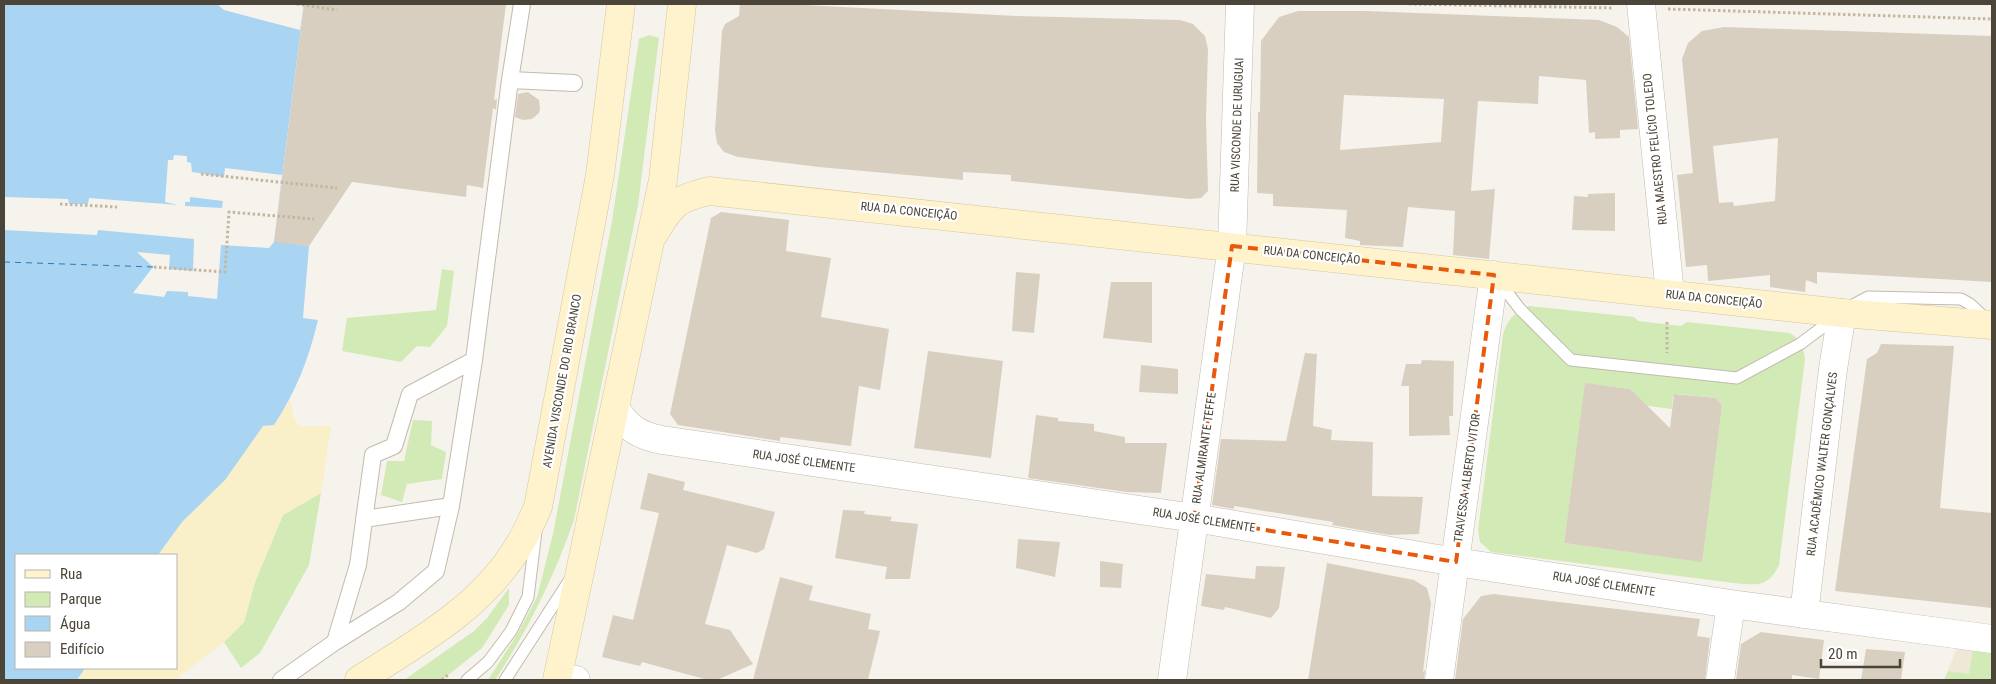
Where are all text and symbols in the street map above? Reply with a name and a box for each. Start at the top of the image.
street label: RUA VISCONDE DE URUGUAI [1228,57,1246,193]
street label: RUA MAESTRO FELÍCIO TOLEDO [1639,72,1670,226]
street label: RUA DA CONCEIÇÃO [860,197,958,223]
street label: RUA DA CONCEIÇÃO [1263,241,1361,267]
street label: RUA DA CONCEIÇÃO [1665,285,1763,311]
street label: AVENIDA VISCONDE DO RIO BRANCO [540,293,584,469]
street label: RUA ACADÊMICO WALTER GONÇALVES [1803,371,1840,557]
street label: RUA ALMIRANTE TEFFE [1189,391,1219,505]
street label: TRAVESSA ALBERTO VITOR [1451,412,1483,543]
street label: RUA JOSÉ CLEMENTE [752,446,856,475]
street label: RUA JOSÉ CLEMENTE [1152,504,1256,535]
legend [15,554,178,669]
text: Rua [60,565,82,583]
street label: RUA JOSÉ CLEMENTE [1552,568,1656,599]
text: Parque [60,590,102,608]
text: Água [60,615,90,633]
scale bar [1821,636,1900,668]
text: Edifício [60,640,104,658]
text: 20 m [1828,645,1858,663]

